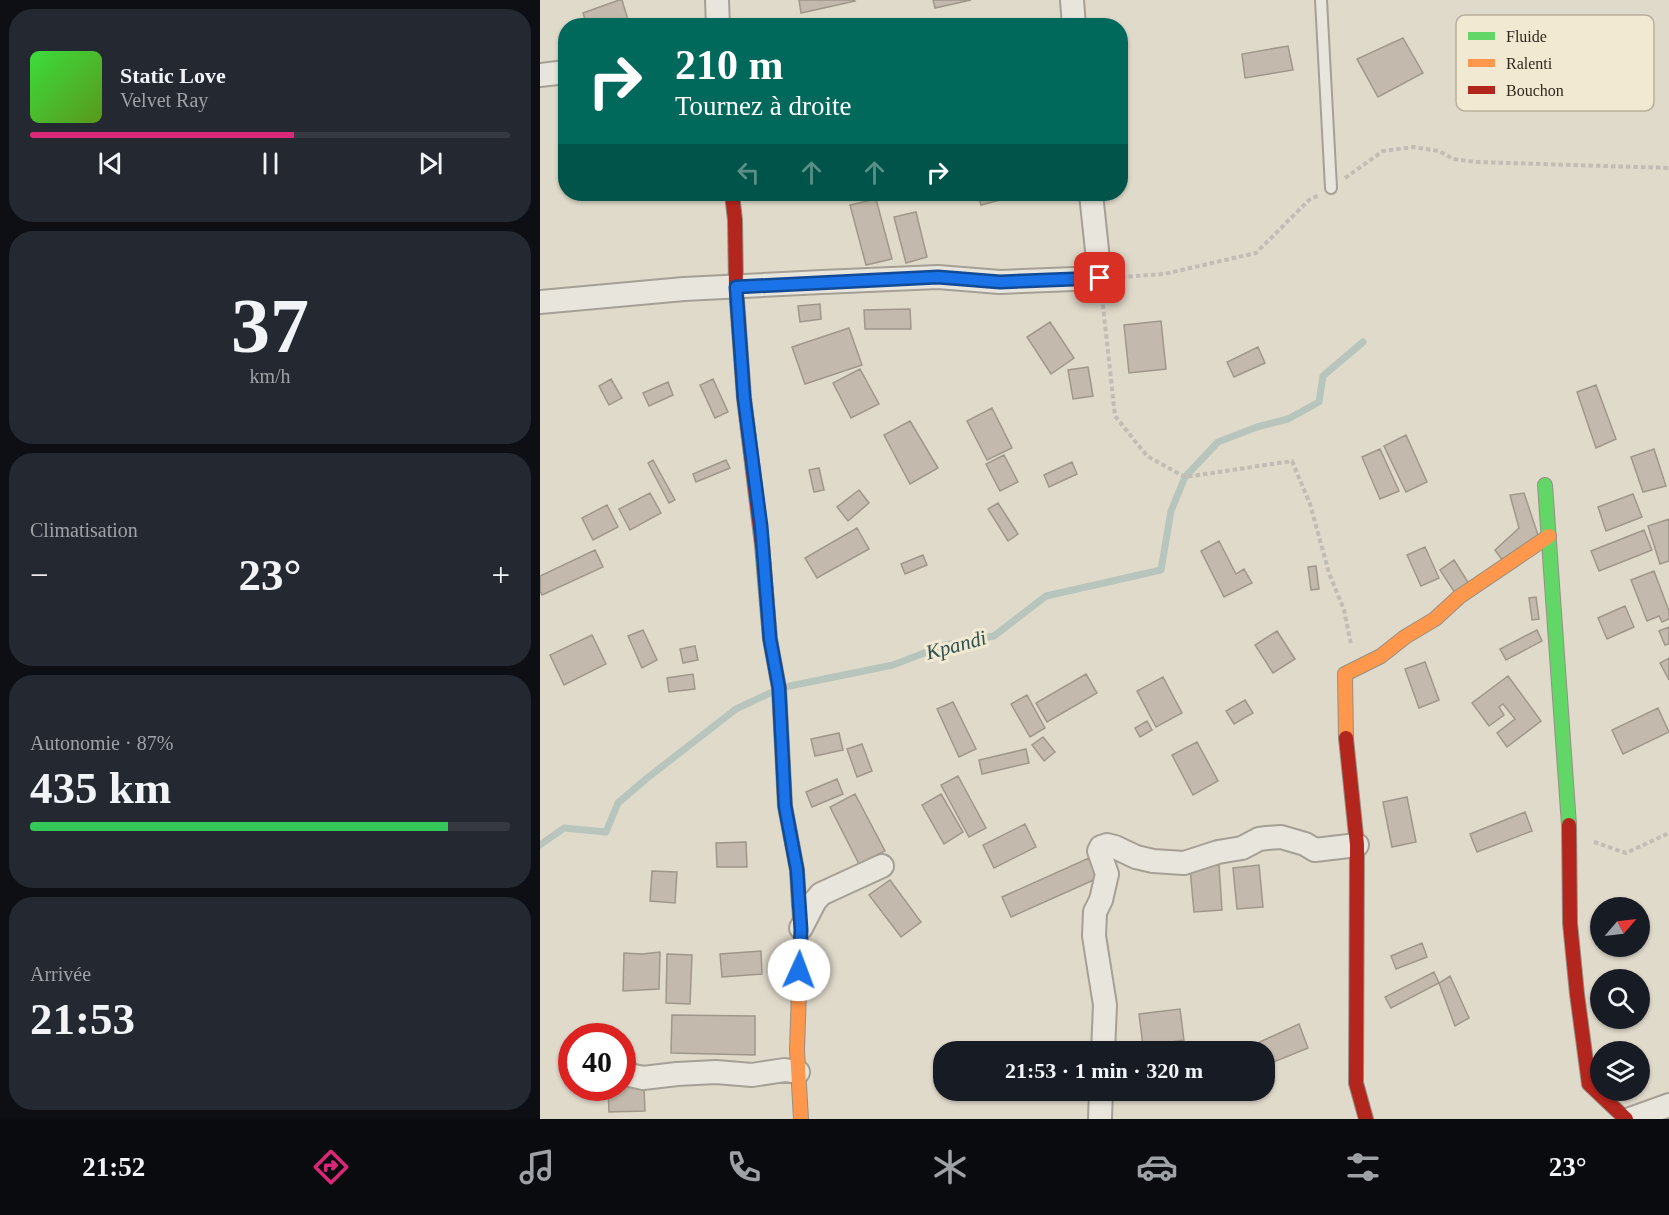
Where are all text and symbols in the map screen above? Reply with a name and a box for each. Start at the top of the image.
legend [1456,15,1654,111]
text: Fluide [1506,28,1547,45]
icon: right [576,42,654,120]
text: 210 m [675,42,784,88]
text: Ralenti [1506,55,1553,72]
text: Static Love [120,63,226,88]
text: Bouchon [1506,82,1564,99]
text: Velvet Ray [120,89,208,111]
text: Tournez à droite [675,91,852,121]
icon: previous [94,147,127,180]
icon: pause [254,147,287,180]
icon: next [414,147,447,180]
icon: left [732,156,765,189]
icon: ahead [795,156,828,189]
icon: ahead [858,156,891,189]
icon: right [921,156,954,189]
pin [1074,252,1125,303]
icon: arrive [1083,261,1116,294]
text: 37 [231,282,309,369]
text: km/h [249,365,291,387]
text: Climatisation [30,519,138,541]
text: 23° [239,550,302,600]
text: − [30,557,49,593]
text: + [491,557,510,593]
water label: Kpandi [922,625,989,665]
text: Autonomie · 87% [30,732,173,754]
text: 435 km [30,763,171,813]
north arrow [1590,897,1650,957]
map controls [1590,897,1650,1101]
position arrow [767,938,831,1002]
text: Arrivée [30,963,91,985]
button: search [1590,969,1650,1029]
text: 21:53 [30,994,135,1044]
speed limit sign: 40 [558,1023,636,1101]
button: layers [1590,1041,1650,1101]
text: 21:53 · 1 min · 320 m [1005,1058,1203,1083]
icon: directions [310,1146,352,1188]
icon: music [516,1146,558,1188]
icon: phone [723,1146,765,1188]
icon: climate [929,1146,971,1188]
icon: car [1136,1146,1178,1188]
icon: filters [1342,1146,1384,1188]
text: 21:52 [82,1152,145,1182]
text: 23° [1549,1152,1587,1182]

